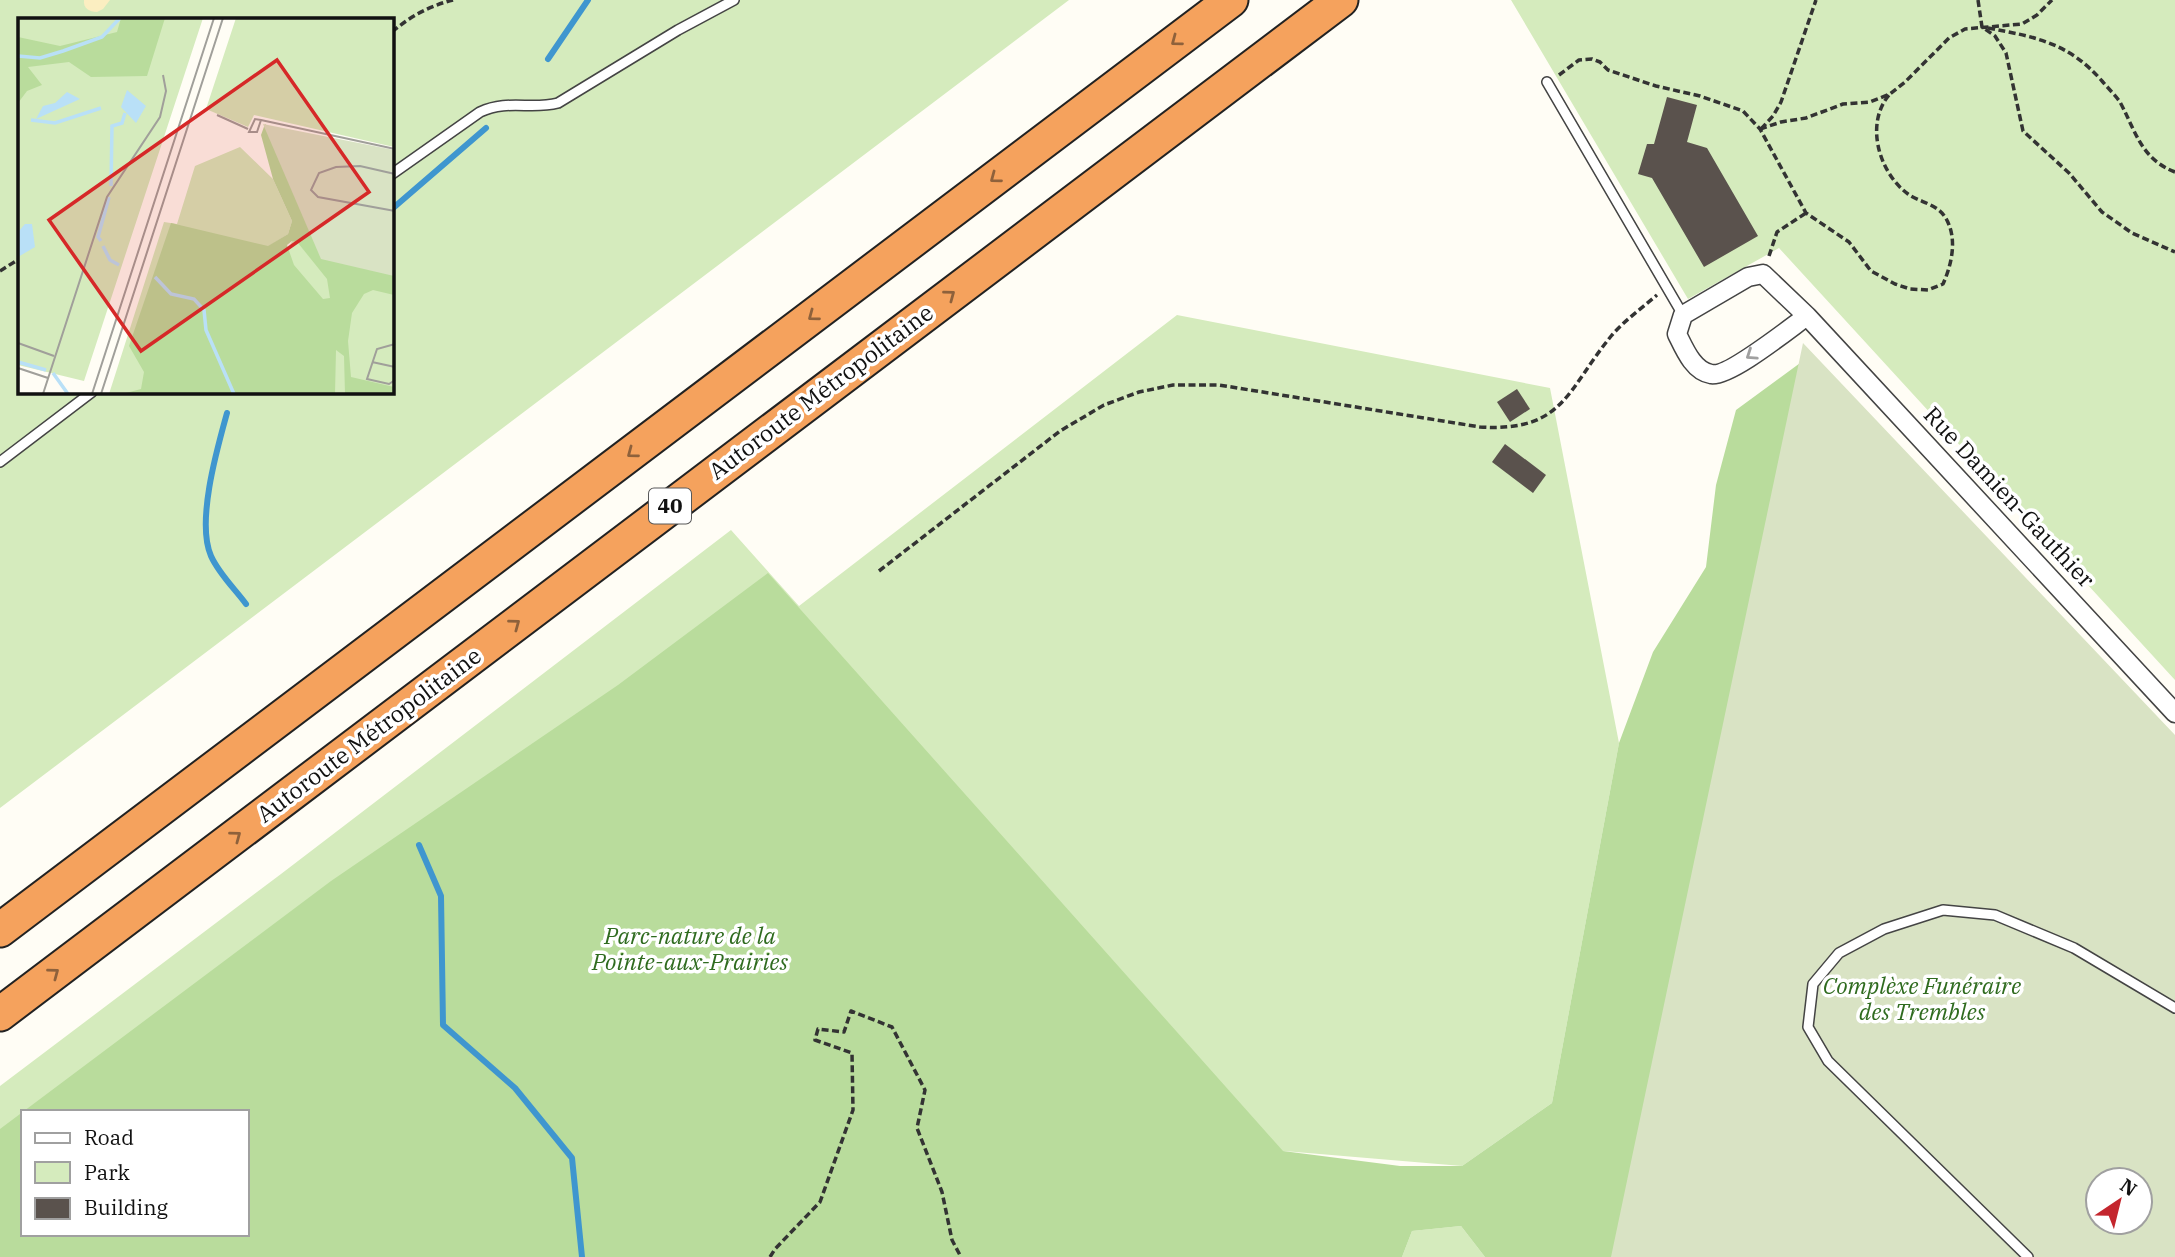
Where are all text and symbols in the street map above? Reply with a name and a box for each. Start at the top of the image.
inset map [18,18,394,394]
one-way arrow [1171,33,1184,46]
one-way arrow [990,170,1002,183]
one-way arrow [943,291,955,303]
street label: Autoroute Métropolitaine [702,297,939,486]
one-way arrow [808,307,821,320]
one-way arrow [1746,347,1759,359]
street label: Rue Damien-Gauthier [1918,399,2102,593]
one-way arrow [627,444,640,457]
road number: 40 [649,489,691,524]
one-way arrow [507,620,520,633]
street label: Autoroute Métropolitaine [250,640,487,829]
one-way arrow [228,831,241,844]
park label: Parc-nature de la Pointe-aux-Prairies [591,920,789,976]
one-way arrow [47,968,59,981]
park label: Complèxe Funéraire des Trembles [1823,970,2021,1026]
legend [21,1110,248,1236]
text: Road [84,1123,134,1151]
text: Park [84,1158,131,1186]
north arrow [2084,1166,2154,1236]
text: N [2116,1173,2142,1201]
text: Building [84,1193,169,1221]

